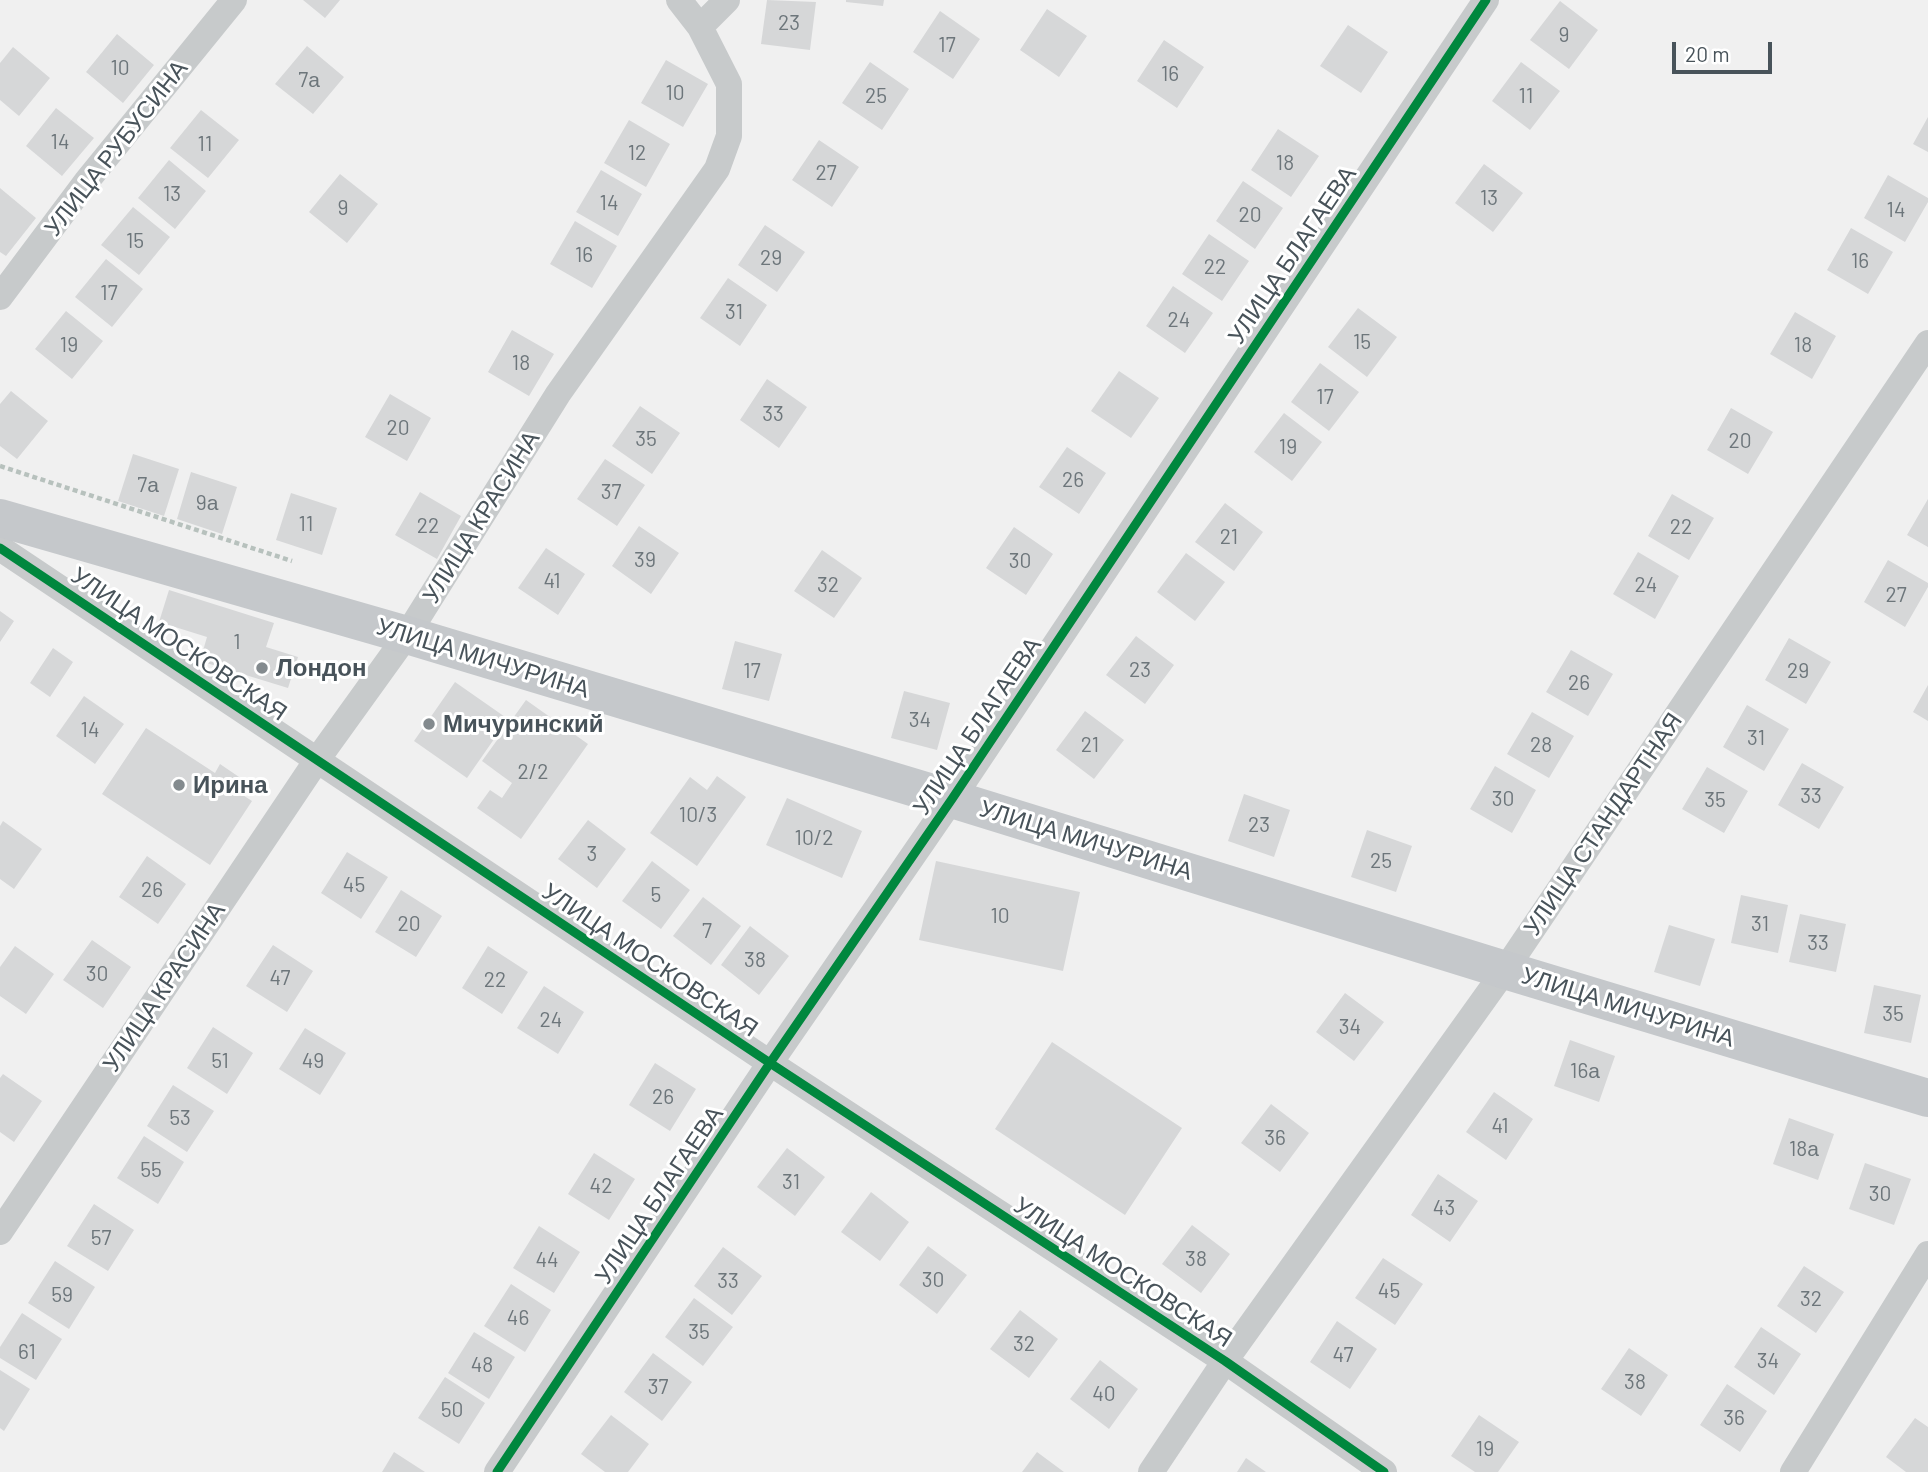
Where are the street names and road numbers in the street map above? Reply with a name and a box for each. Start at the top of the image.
street label: УЛИЦА РУБУСИНА [38,54,194,242]
street label: УЛИЦА БЛАГАЕВА [1222,161,1362,349]
street label: УЛИЦА КРАСИНА [416,425,546,609]
street label: УЛИЦА МОСКОВСКАЯ [66,561,292,727]
street label: УЛИЦА МИЧУРИНА [373,612,593,704]
street label: УЛИЦА БЛАГАЕВА [907,632,1047,820]
street label: УЛИЦА СТАНДАРТНАЯ [1518,707,1688,941]
street label: УЛИЦА МИЧУРИНА [976,794,1196,886]
street label: УЛИЦА МОСКОВСКАЯ [537,877,763,1043]
street label: УЛИЦА КРАСИНА [97,897,231,1077]
street label: УЛИЦА МИЧУРИНА [1518,961,1738,1053]
street label: УЛИЦА БЛАГАЕВА [589,1101,729,1289]
street label: УЛИЦА МОСКОВСКАЯ [1009,1191,1237,1353]

